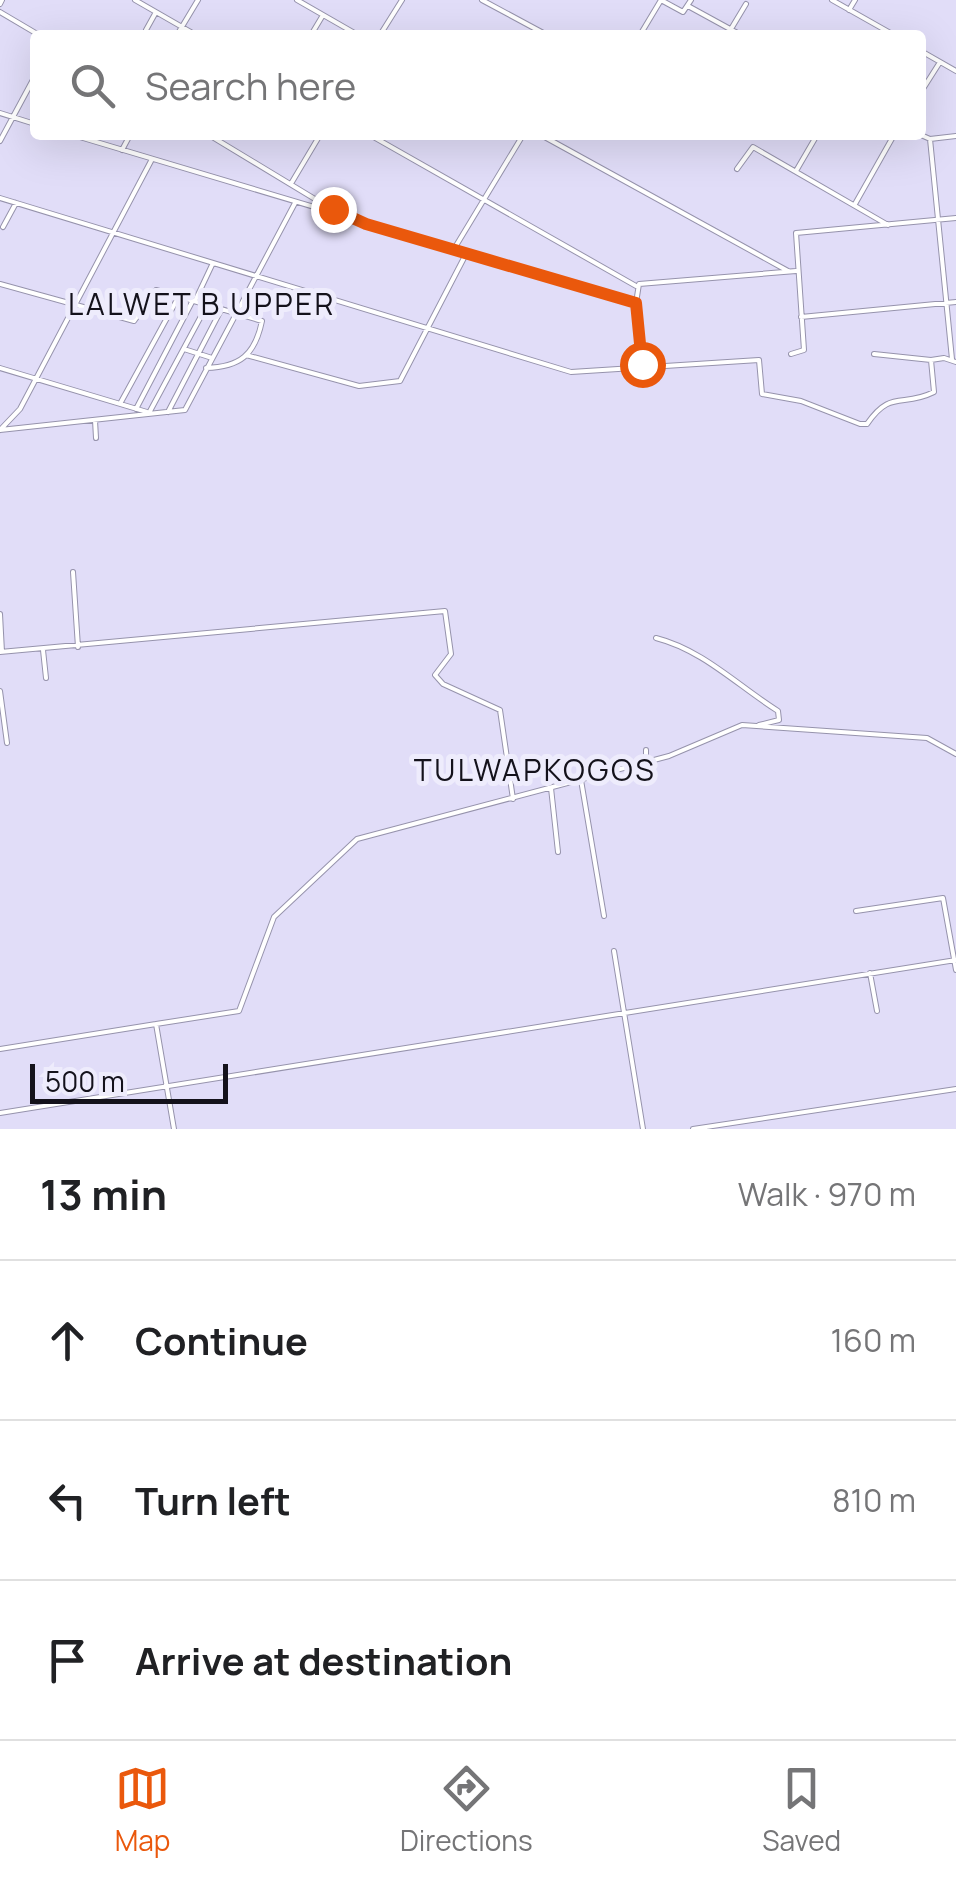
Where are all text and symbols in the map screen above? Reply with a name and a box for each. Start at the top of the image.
search box [30,30,926,140]
icon: search [65,58,120,113]
text: Search here [145,59,356,111]
route end [311,187,357,233]
district label: LALWET B UPPER [68,283,336,324]
route start [620,342,666,388]
district label: TULWAPKOGOS [414,749,656,790]
scale bar [30,1059,228,1104]
text: 500 m [45,1062,125,1100]
text: 13 min [40,1165,167,1223]
text: Walk · 970 m [738,1172,916,1216]
icon: ahead [40,1313,95,1368]
text: Continue [135,1314,308,1366]
text: 160 m [831,1318,916,1362]
icon: left [40,1473,95,1528]
text: Turn left [135,1474,291,1526]
text: 810 m [832,1478,916,1522]
icon: arrive [40,1633,95,1688]
text: Arrive at destination [135,1634,512,1686]
tab: Map [115,1761,170,1859]
tab: Directions [400,1761,533,1859]
tab: Saved [762,1761,841,1859]

